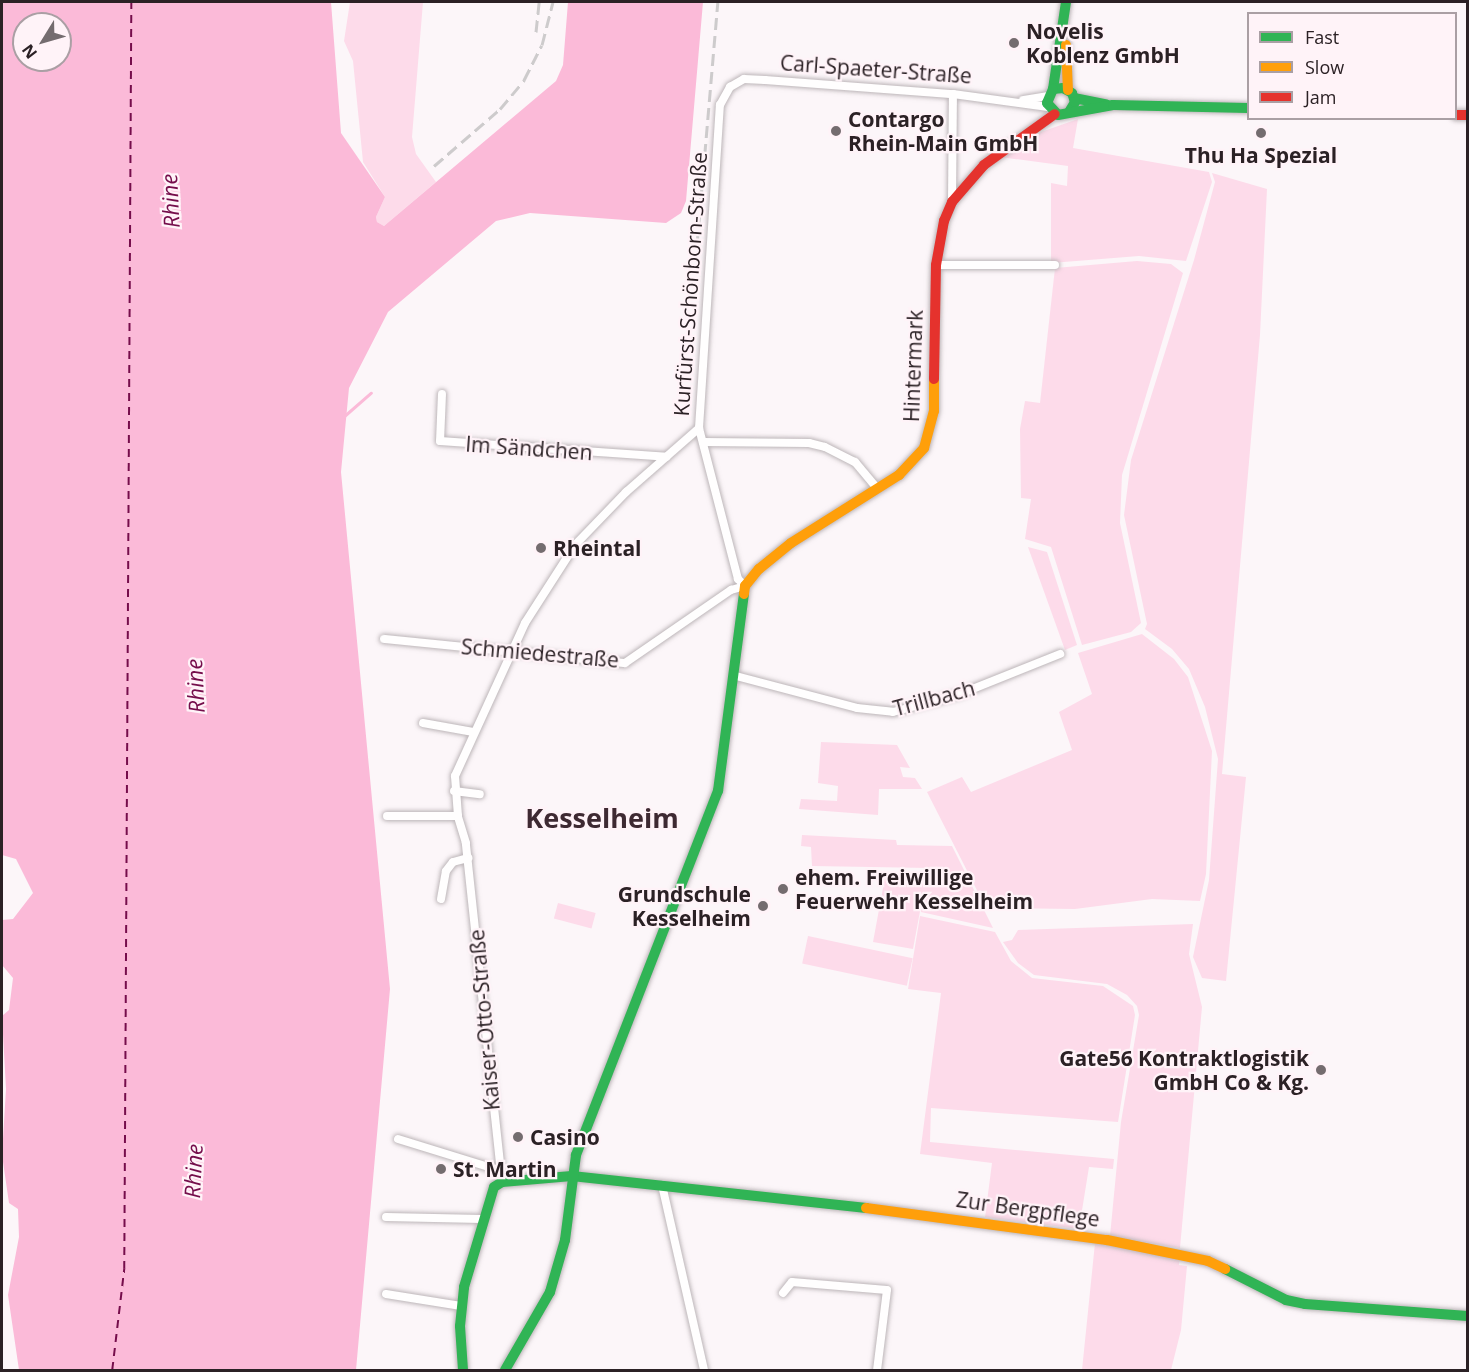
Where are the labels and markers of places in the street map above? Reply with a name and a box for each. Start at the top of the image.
place label: Novelis Koblenz GmbH [1026,18,1180,68]
marker: Novelis Koblenz GmbH [1007,36,1021,50]
place label: Contargo Rhein-Main GmbH [848,106,1038,156]
marker: Contargo Rhein-Main GmbH [829,124,843,138]
marker: Thu Ha Spezial [1254,126,1268,140]
place label: Thu Ha Spezial [1185,142,1337,168]
place label: Rheintal [553,535,641,561]
marker: Rheintal [534,541,548,555]
place label: ehem. Freiwillige Feuerwehr Kesselheim [795,864,1033,914]
place label: Grundschule Kesselheim [618,881,751,931]
marker: ehem. Freiwillige Feuerwehr Kesselheim [776,882,790,896]
marker: Grundschule Kesselheim [756,899,770,913]
place label: Gate56 Kontraktlogistik GmbH Co & Kg. [1059,1045,1309,1095]
marker: Gate56 Kontraktlogistik GmbH Co & Kg. [1314,1063,1328,1077]
place label: Casino [530,1124,600,1150]
marker: Casino [511,1130,525,1144]
place label: St. Martin [453,1156,556,1182]
marker: St. Martin [434,1162,448,1176]

